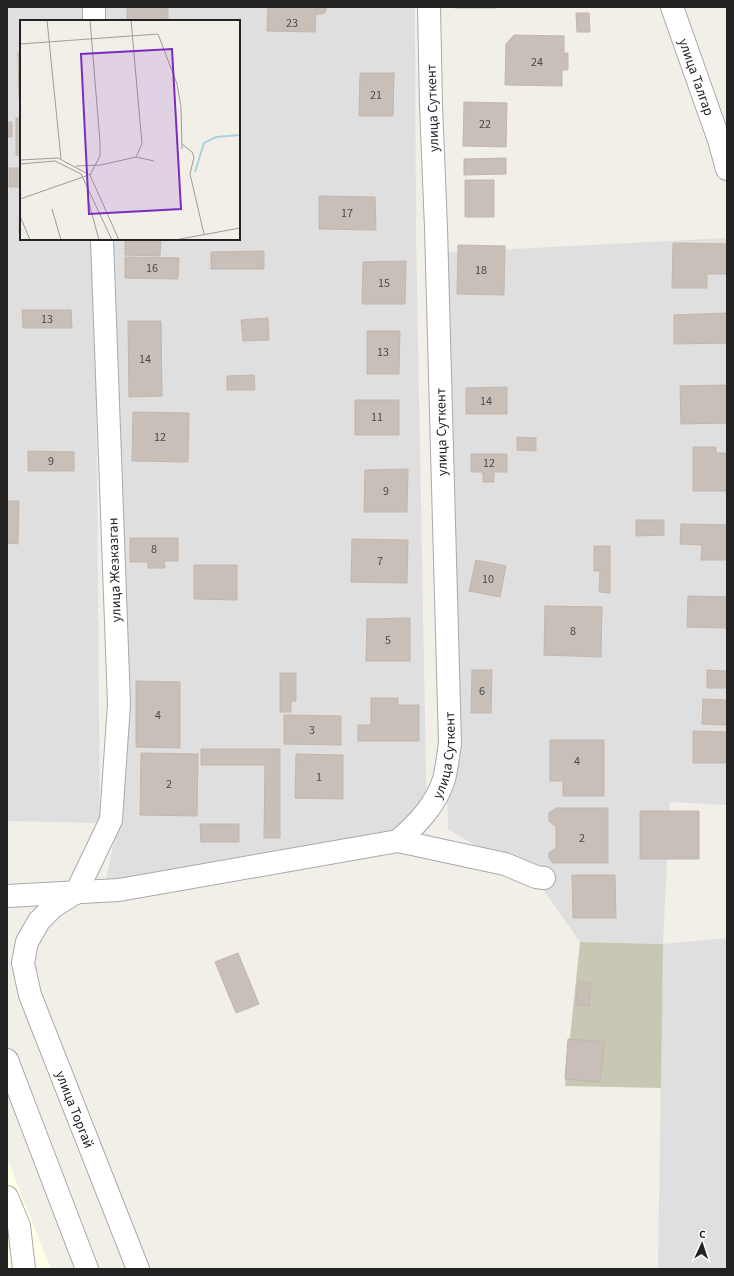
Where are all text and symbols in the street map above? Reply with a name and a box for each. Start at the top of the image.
house number: 23 [286,15,298,32]
inset map [20,20,240,240]
street label: улица Талгар [673,36,719,119]
house number: 24 [531,54,543,71]
street label: улица Суткент [421,63,445,152]
house number: 21 [370,87,382,104]
house number: 22 [479,116,491,133]
house number: 17 [341,205,353,222]
house number: 16 [146,260,158,277]
house number: 18 [475,262,487,279]
house number: 15 [378,275,390,292]
house number: 13 [41,311,53,328]
house number: 13 [377,344,389,361]
house number: 14 [139,351,151,368]
street label: улица Суткент [431,387,453,476]
house number: 14 [480,393,492,410]
house number: 11 [371,409,383,426]
house number: 12 [154,429,166,446]
house number: 9 [48,453,54,470]
house number: 12 [483,455,495,472]
house number: 9 [383,483,389,500]
street label: улица Жезказган [103,517,127,623]
house number: 8 [151,541,157,558]
house number: 7 [377,553,383,570]
house number: 10 [482,571,494,588]
house number: 8 [570,623,576,640]
house number: 5 [385,632,391,649]
house number: 6 [479,683,485,700]
house number: 4 [155,707,161,724]
street label: улица Суткент [428,711,461,803]
house number: 3 [309,722,315,739]
house number: 4 [574,753,580,770]
house number: 1 [316,769,322,786]
house number: 2 [166,776,172,793]
house number: 2 [579,830,585,847]
street label: улица Торгай [50,1068,98,1151]
north arrow [682,1224,722,1264]
text: С [699,1227,707,1242]

